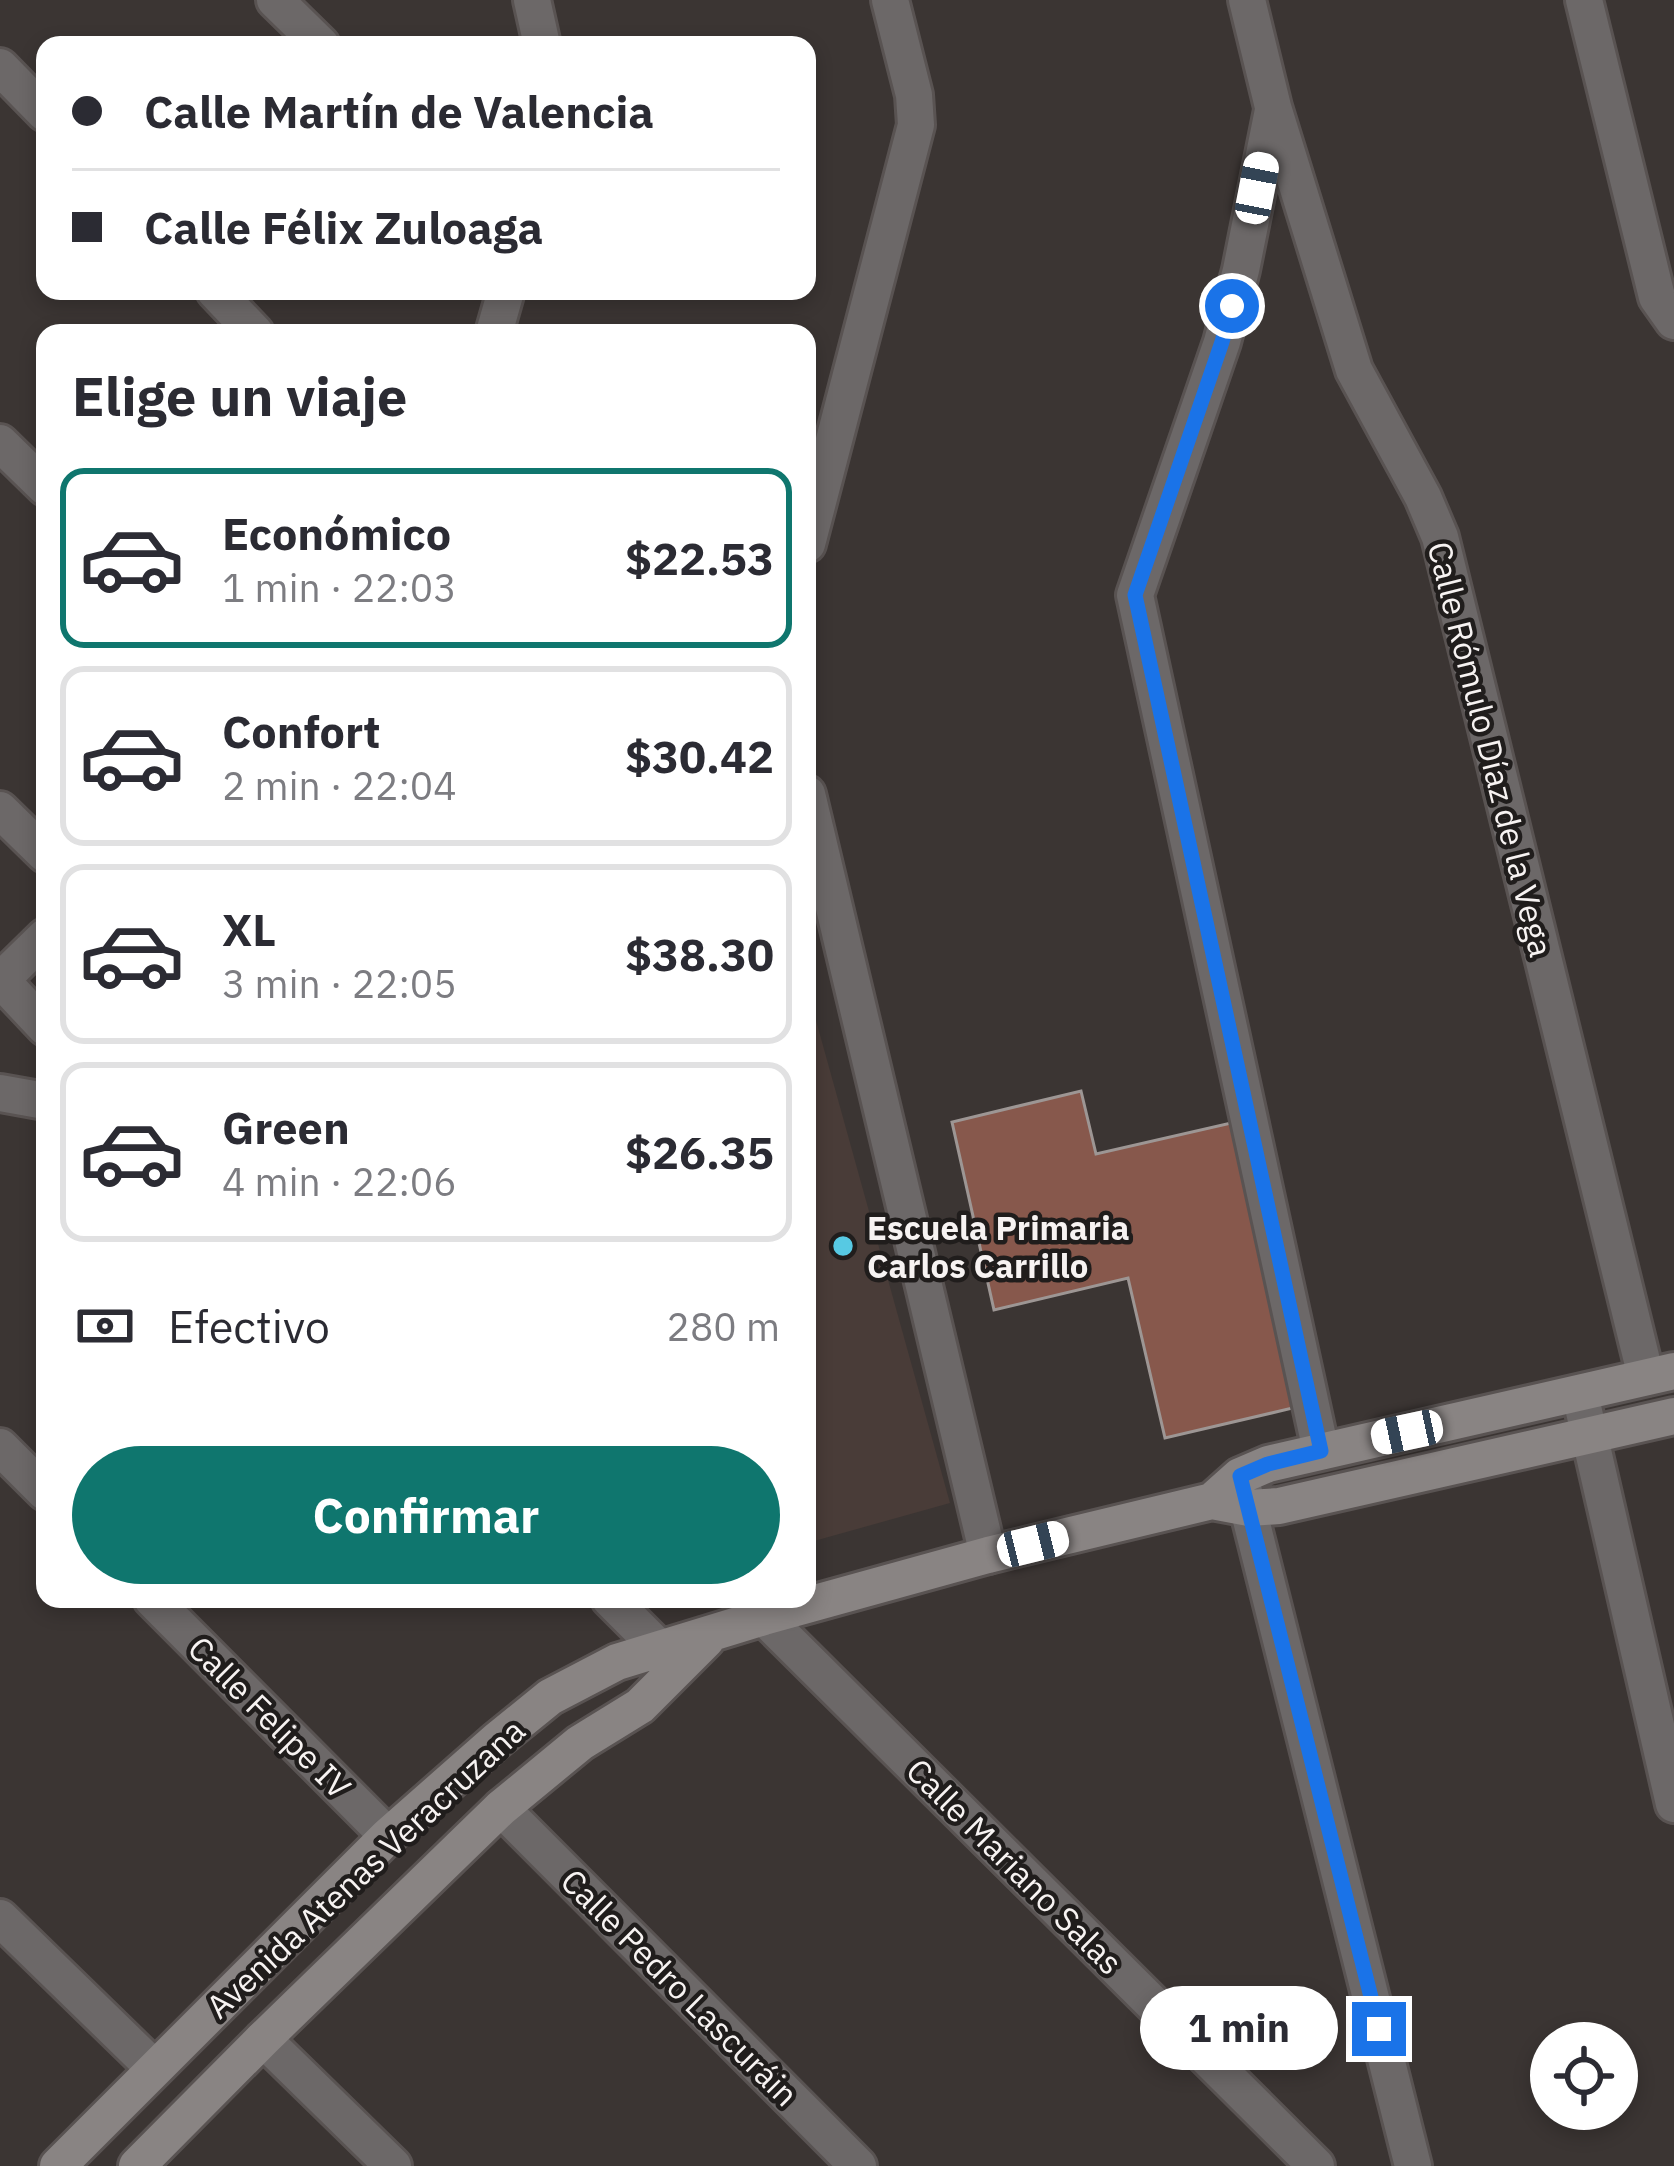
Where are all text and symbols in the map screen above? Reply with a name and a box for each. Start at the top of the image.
text: Calle Martín de Valencia [144,82,654,140]
car [1232,149,1282,227]
text: Calle Félix Zuloaga [144,198,543,256]
route start [1205,279,1259,333]
text: Elige un viaje [72,361,407,431]
icon: car [78,504,186,612]
text: Económico [222,504,451,562]
text: $22.53 [625,529,774,587]
street label: Calle Rómulo Díaz de la Vega [1419,537,1563,961]
text: 1 min · 22:03 [222,562,457,613]
icon: car [78,702,186,810]
text: Confort [222,702,381,760]
text: $30.42 [625,727,774,785]
text: 2 min · 22:04 [222,760,457,811]
icon: car [78,900,186,1008]
text: XL [222,900,276,958]
text: $38.30 [625,925,774,983]
text: 3 min · 22:05 [222,958,457,1009]
icon: car [78,1098,186,1206]
text: Green [222,1098,350,1156]
text: $26.35 [625,1123,774,1181]
text: 4 min · 22:06 [222,1156,457,1207]
place label: Escuela Primaria Carlos Carrillo [867,1206,1129,1287]
marker: Escuela Primaria Carlos Carrillo [830,1233,856,1259]
icon: cash [72,1293,138,1359]
text: Efectivo [168,1297,330,1355]
text: 280 m [667,1301,780,1352]
car [1368,1407,1446,1457]
button: Confirmar [72,1446,780,1584]
car [994,1518,1072,1570]
street label: Calle Felipe IV [179,1626,361,1808]
street label: Avenida Atenas Veracruzana [197,1709,533,2027]
street label: Calle Mariano Salas [898,1749,1132,1983]
street label: Calle Pedro Lascuráin [552,1859,808,2115]
callout: 1 min [1139,1987,1337,2071]
text: 1 min [1188,2002,1290,2053]
route end [1352,2002,1406,2056]
map controls [1530,2022,1638,2130]
button: locate [1530,2022,1638,2130]

